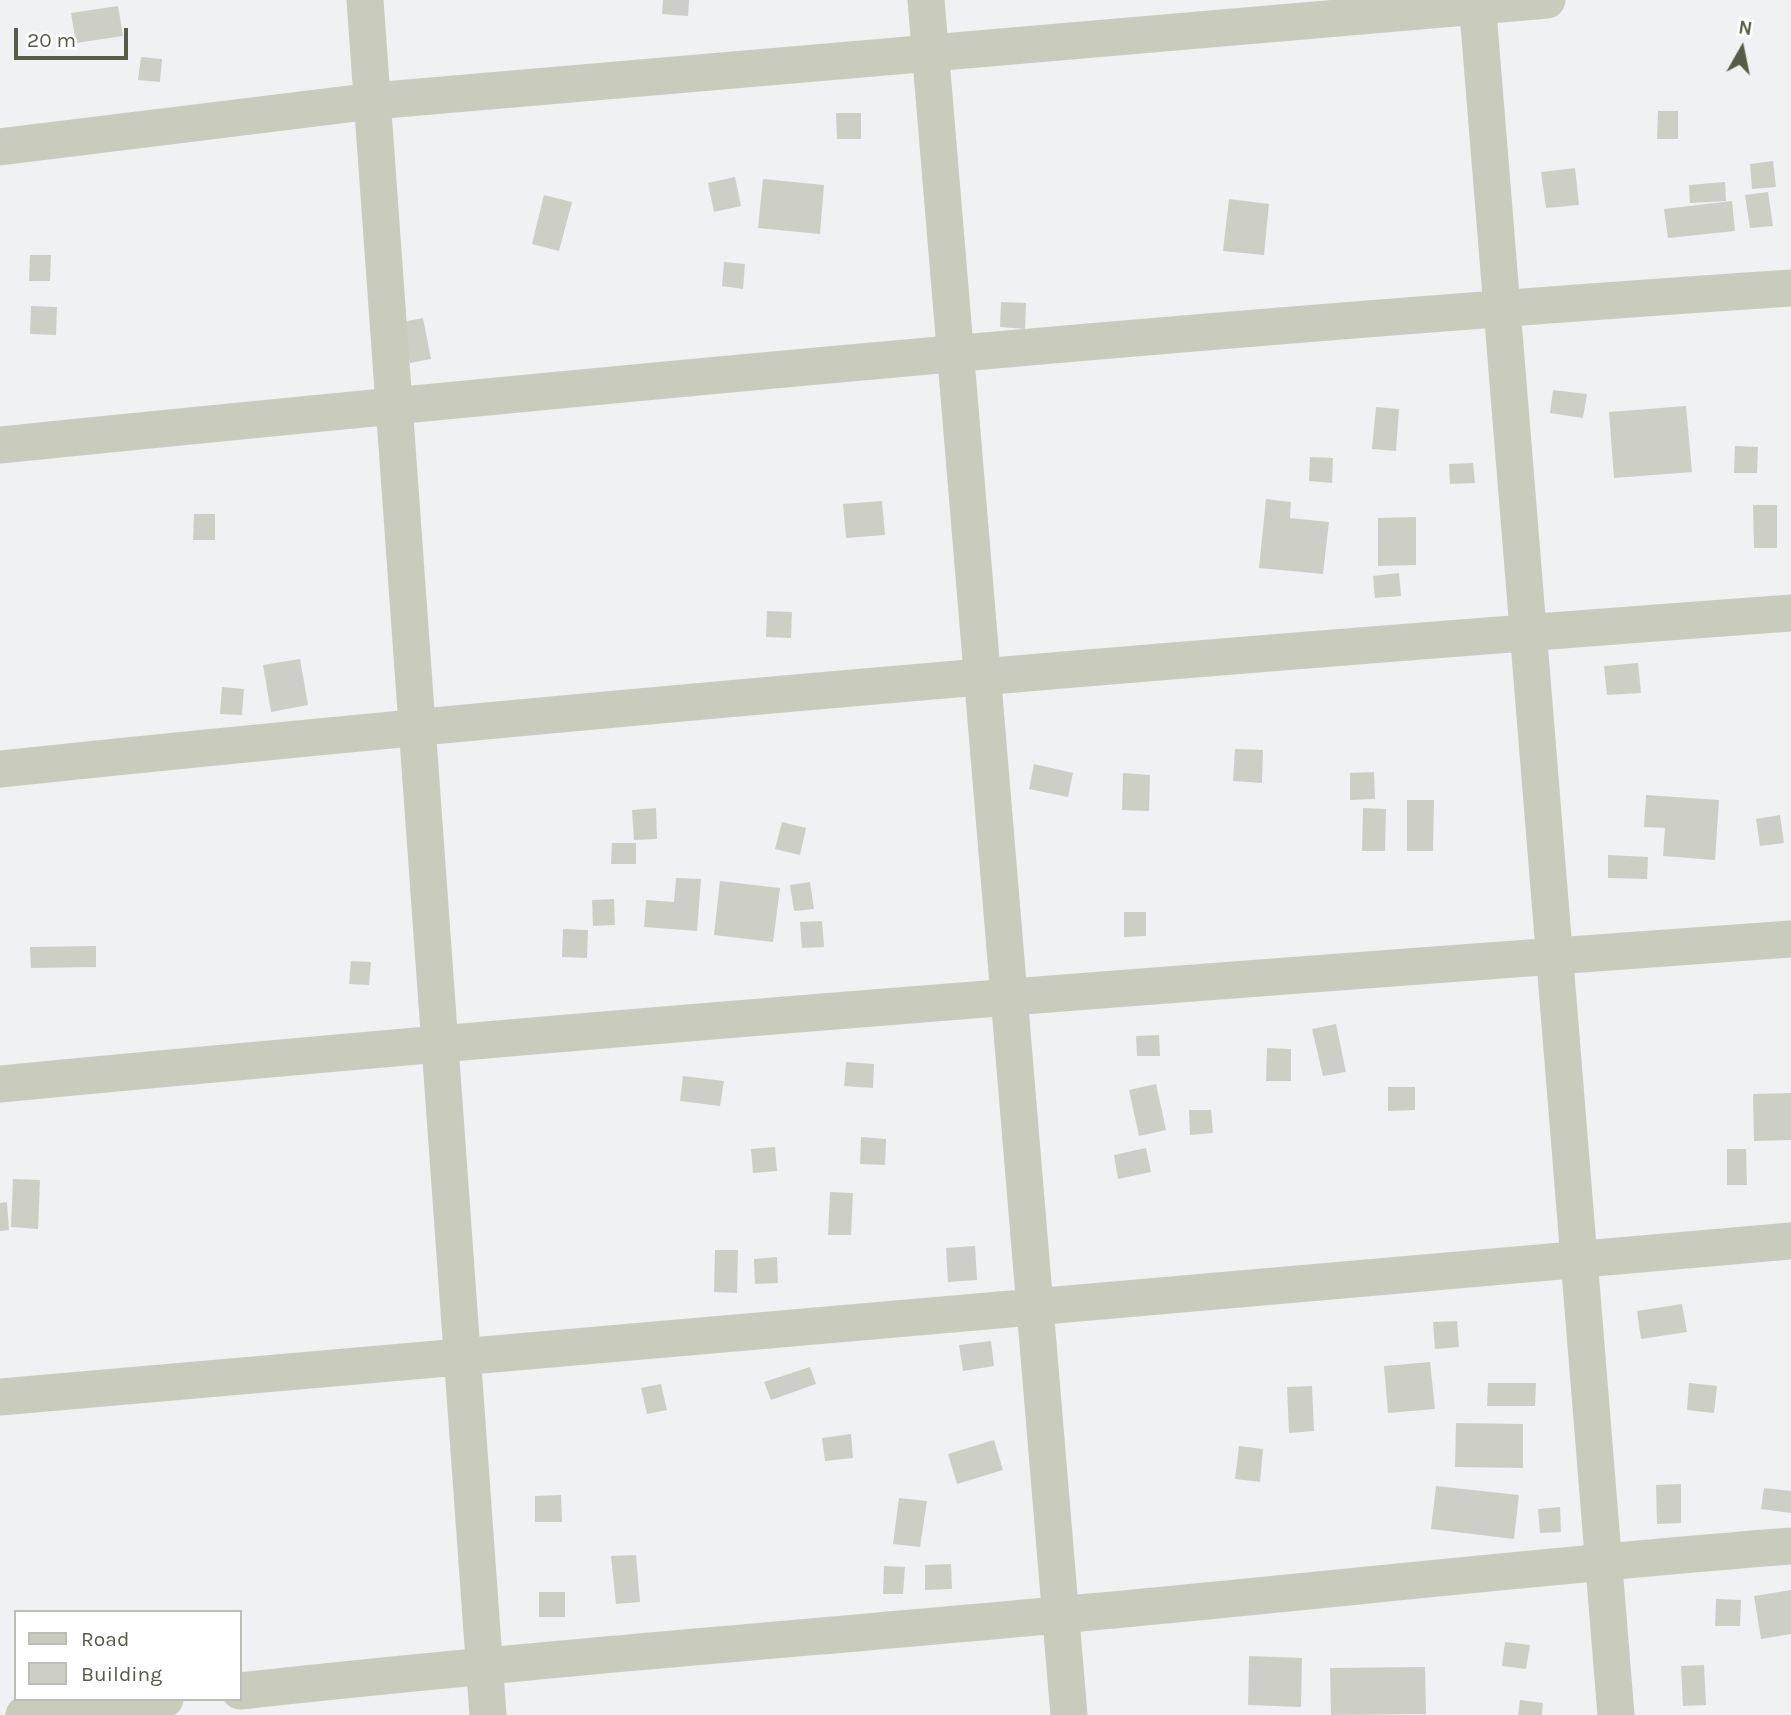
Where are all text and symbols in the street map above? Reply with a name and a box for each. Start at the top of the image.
scale bar [18,14,131,58]
north arrow [1707,14,1777,84]
text: N [1737,16,1754,40]
text: 20 m [27,28,76,52]
legend [14,1610,242,1701]
text: Road [81,1627,129,1651]
text: Building [81,1662,162,1686]

